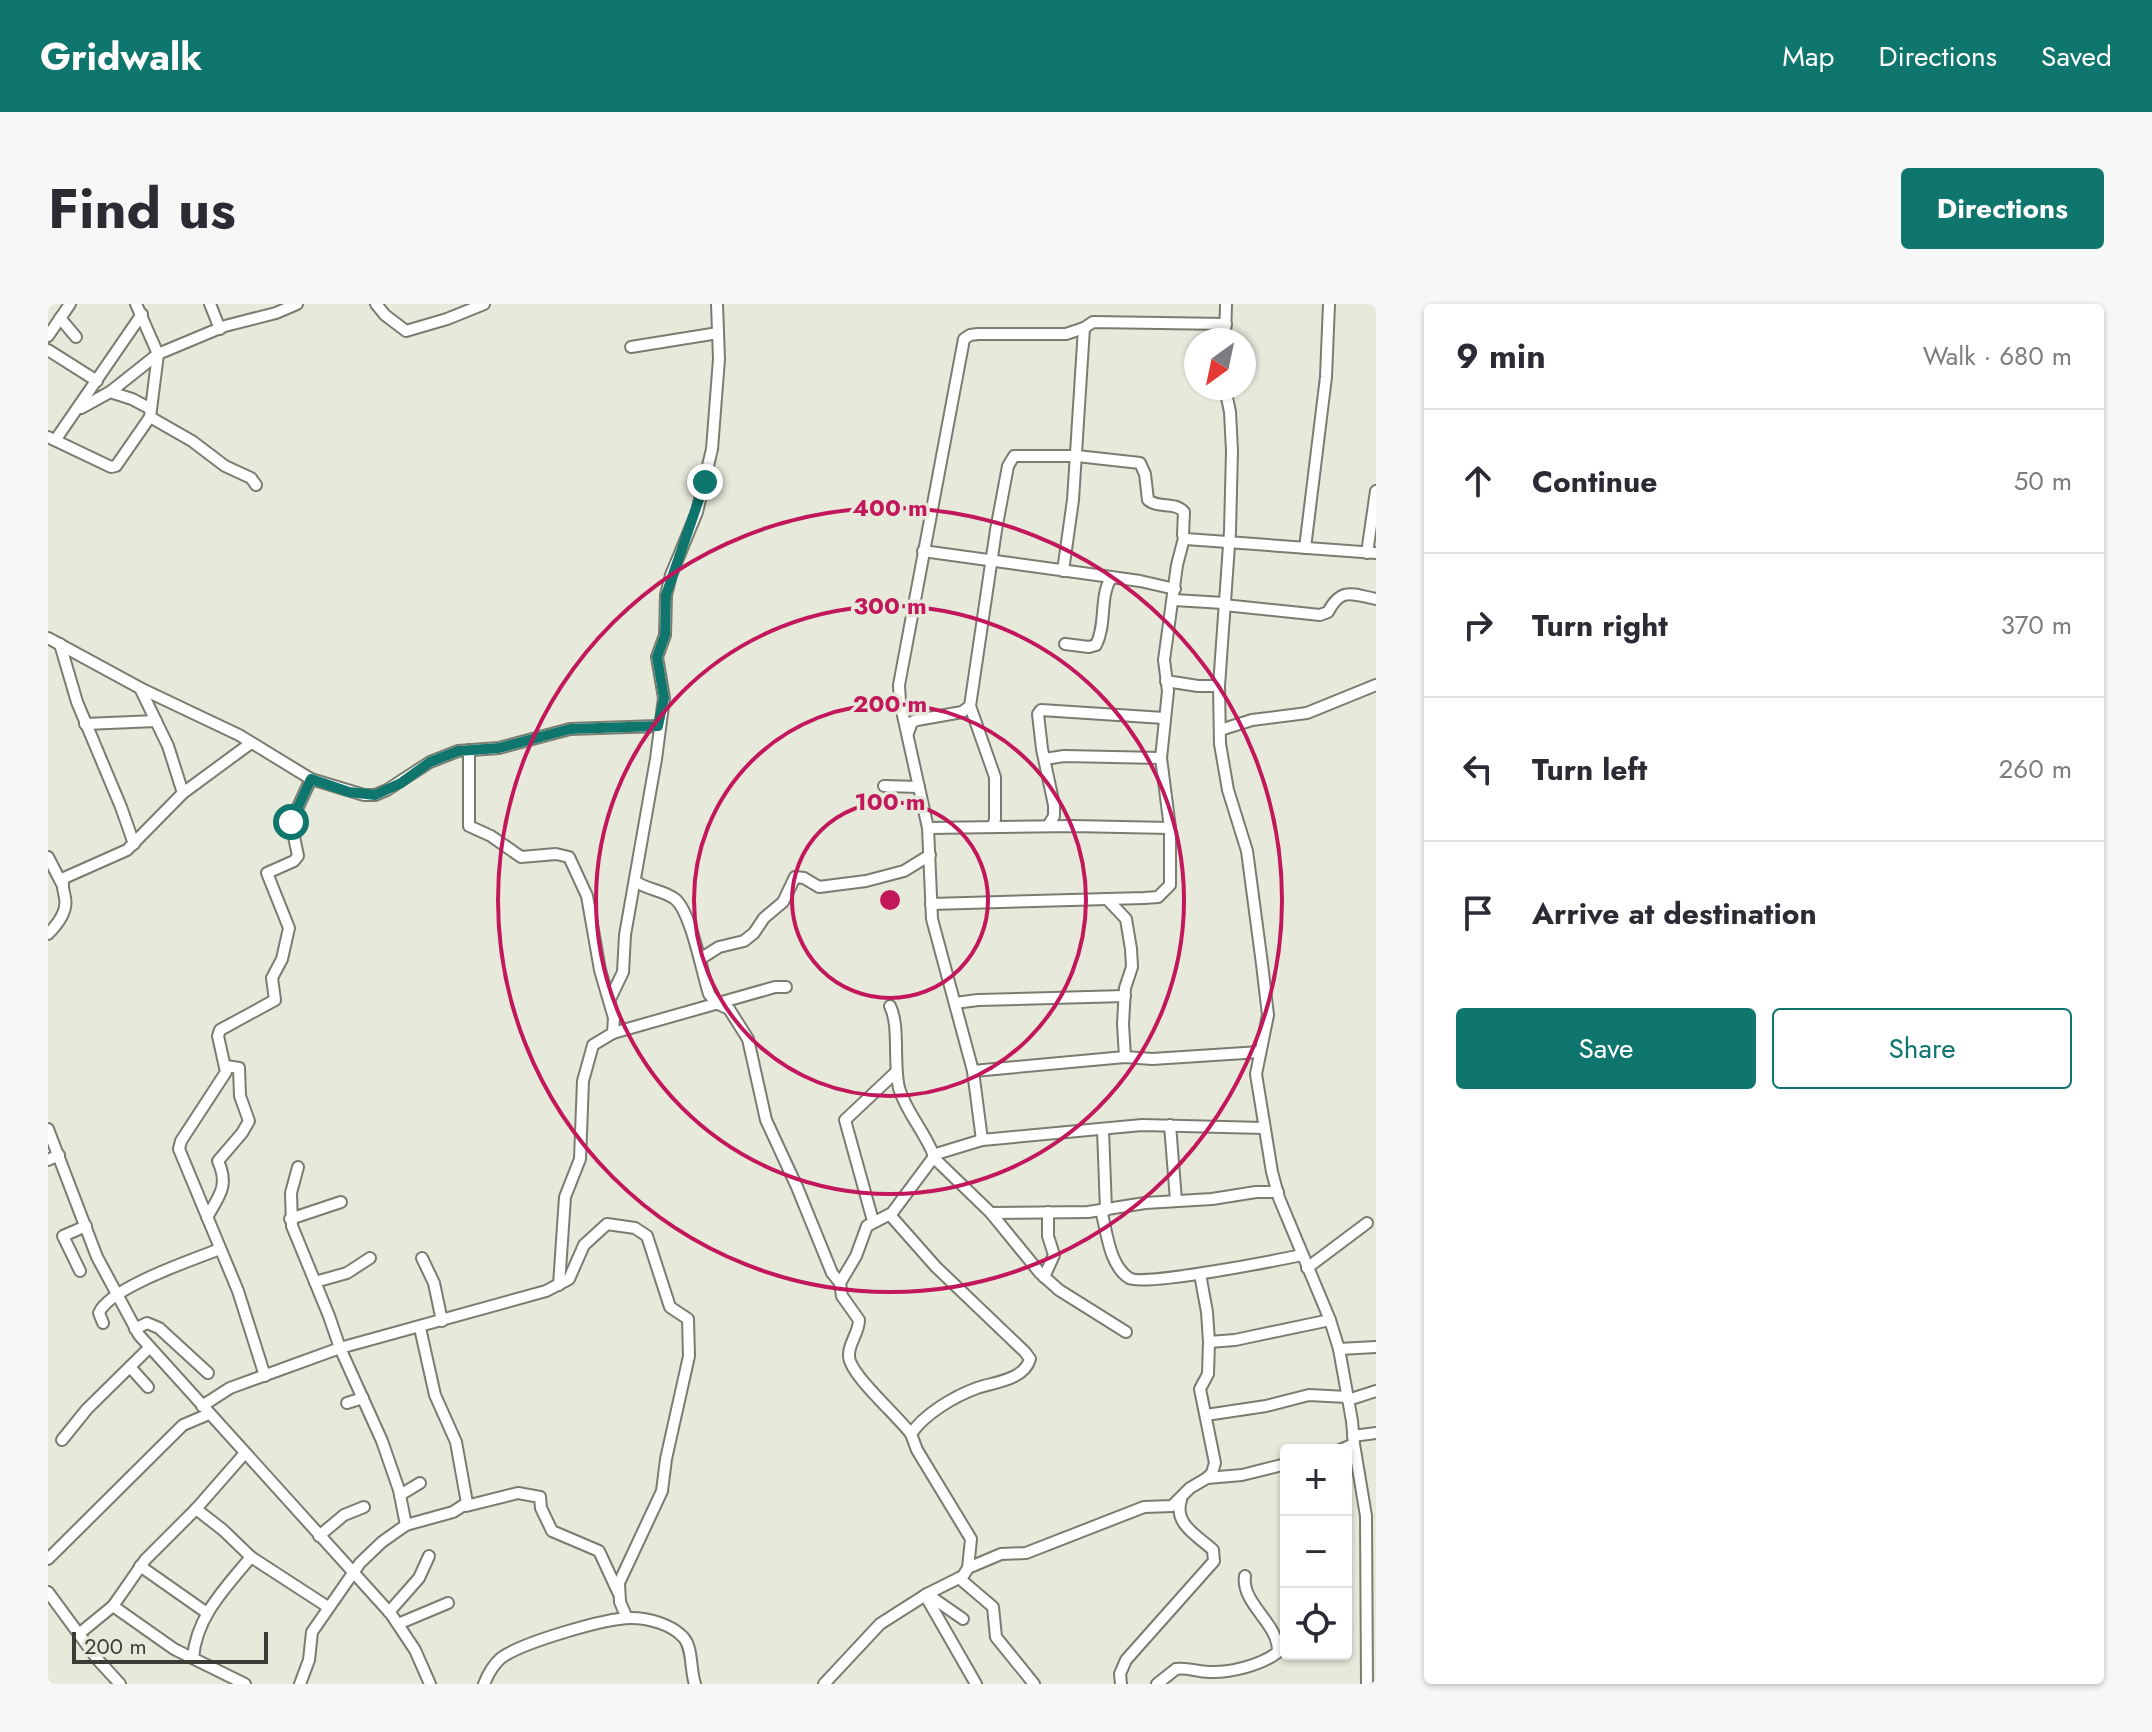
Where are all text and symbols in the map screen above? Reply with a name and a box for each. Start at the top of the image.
text: Gridwalk [40,29,202,84]
text: Map [1782,36,1834,77]
text: Directions [1878,36,1997,77]
text: Saved [2041,36,2112,77]
text: Find us [48,168,236,249]
button: Directions [1901,168,2104,249]
north arrow [1184,328,1256,400]
text: 9 min [1456,332,1546,381]
text: Walk · 680 m [1923,337,2072,375]
icon: ahead [1456,459,1500,503]
text: Continue [1532,460,1658,503]
text: 50 m [2014,462,2072,500]
route end [687,464,723,500]
text: 400 m [852,490,928,525]
text: 300 m [853,588,927,623]
icon: right [1456,603,1500,647]
text: Turn right [1532,604,1668,647]
text: 370 m [2001,606,2072,644]
text: 200 m [853,686,927,721]
icon: left [1456,747,1500,791]
text: Turn left [1532,748,1647,791]
text: 260 m [1999,750,2072,788]
text: 100 m [855,784,925,819]
route start [273,804,309,840]
centre of rings [876,886,904,914]
icon: arrive [1456,891,1500,935]
text: Arrive at destination [1532,892,1817,935]
button: Save [1456,1008,1756,1089]
button: Share [1772,1008,2072,1089]
map controls [1280,1444,1352,1660]
button: + [1280,1444,1352,1516]
button: − [1280,1516,1352,1588]
button: locate [1280,1588,1352,1660]
scale bar [72,1628,268,1664]
text: 200 m [84,1630,147,1662]

